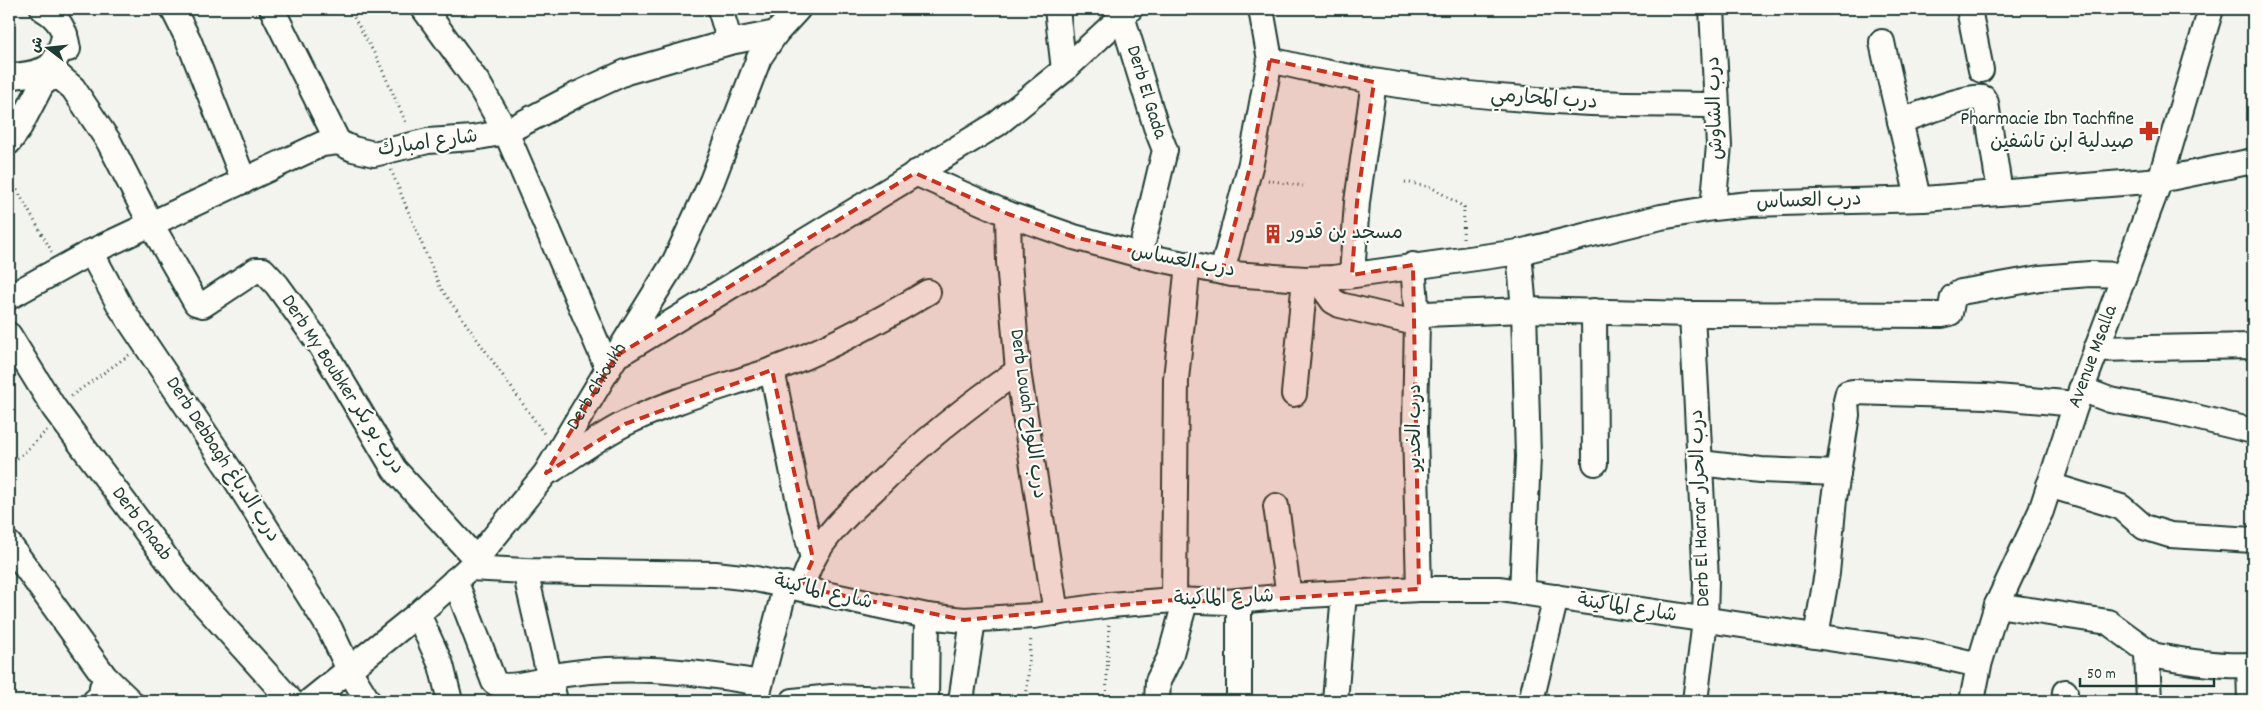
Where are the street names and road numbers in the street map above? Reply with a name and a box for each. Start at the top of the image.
street label: Derb El Gada [1118,42,1174,144]
street label: درب الشاوش [1700,56,1732,160]
street label: درب المحارمي [1490,82,1598,119]
street label: شارع امبارك [376,123,480,165]
street label: درب العساس [1756,186,1862,218]
street label: درب العساس [1129,238,1237,286]
street label: Derb My Boubker درب بو بكر [273,290,411,480]
street label: Avenue Msalla [2062,301,2126,412]
street label: Derb Louah درب اللواح [1001,327,1053,501]
street label: Derb Chioukh [560,338,635,436]
street label: Derb Debbagh درب الدباغ [158,372,286,548]
street label: درب الخدير [1402,384,1430,472]
street label: Derb El Harrar درب الحرار [1684,409,1718,607]
street label: Derb Chaab [104,481,178,567]
street label: شارع الماكينة [771,568,875,618]
street label: شارع الماكينة [1173,583,1275,615]
street label: شارع الماكينة [1575,587,1679,631]

